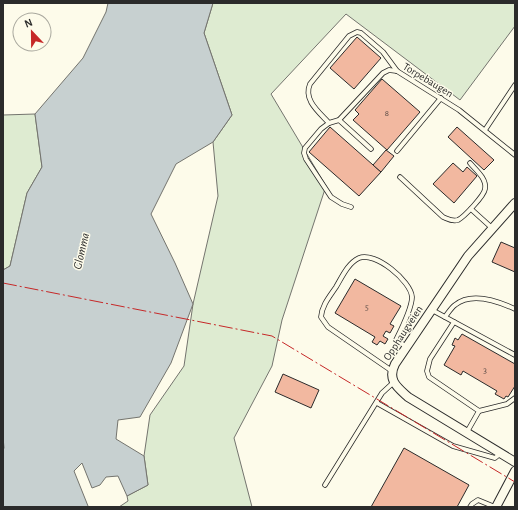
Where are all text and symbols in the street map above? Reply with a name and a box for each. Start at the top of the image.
north arrow [12,12,52,52]
text: N [23,17,34,30]
street label: Torpebaugen [401,61,455,99]
house number: 8 [385,109,389,118]
water label: Glomma [71,232,91,270]
house number: 5 [365,303,369,312]
street label: Opphaugveien [381,304,425,362]
house number: 3 [483,366,487,375]

